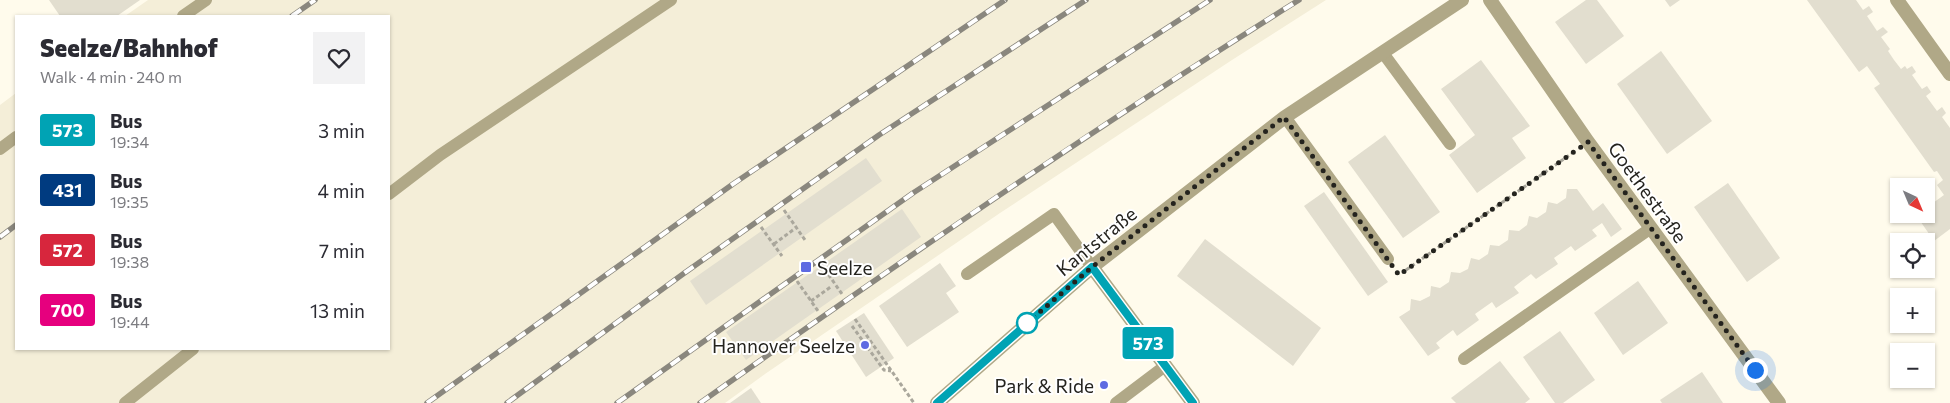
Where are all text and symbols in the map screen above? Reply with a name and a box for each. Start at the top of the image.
button: heart [313,32,365,84]
text: Seelze/Bahnhof [40,33,218,62]
text: Walk · 4 min · 240 m [40,67,182,86]
text: Bus [110,109,142,132]
text: 573 [52,119,83,141]
text: 3 min [318,119,365,142]
text: 19:34 [110,132,149,151]
street label: Goethestraße [1604,137,1692,247]
text: Bus [110,169,142,192]
north arrow [1890,178,1935,222]
map controls [1890,178,1935,388]
text: 431 [53,179,82,201]
text: 4 min [318,179,365,202]
text: 19:35 [110,192,149,211]
street label: Kantstraße [1051,202,1141,280]
text: Bus [110,229,142,252]
button: locate [1890,233,1935,278]
text: 572 [52,239,83,261]
text: 7 min [319,239,365,262]
text: 19:38 [110,252,149,271]
place label: Seelze [817,256,872,279]
marker: Seelze [799,260,813,274]
button: + [1890,288,1935,333]
text: Bus [110,289,142,312]
text: 700 [51,299,84,321]
text: 13 min [310,299,365,322]
text: 19:44 [110,312,150,331]
unlabelled marker [1016,312,1038,334]
line badge: 573 [1119,327,1177,359]
text: 573 [1133,332,1163,354]
place label: Hannover Seelze [712,334,855,357]
marker: Hannover Seelze [859,339,871,351]
button: − [1890,343,1935,388]
your location [1743,358,1768,383]
place label: Park & Ride [994,374,1094,397]
marker: Park & Ride [1098,379,1110,391]

